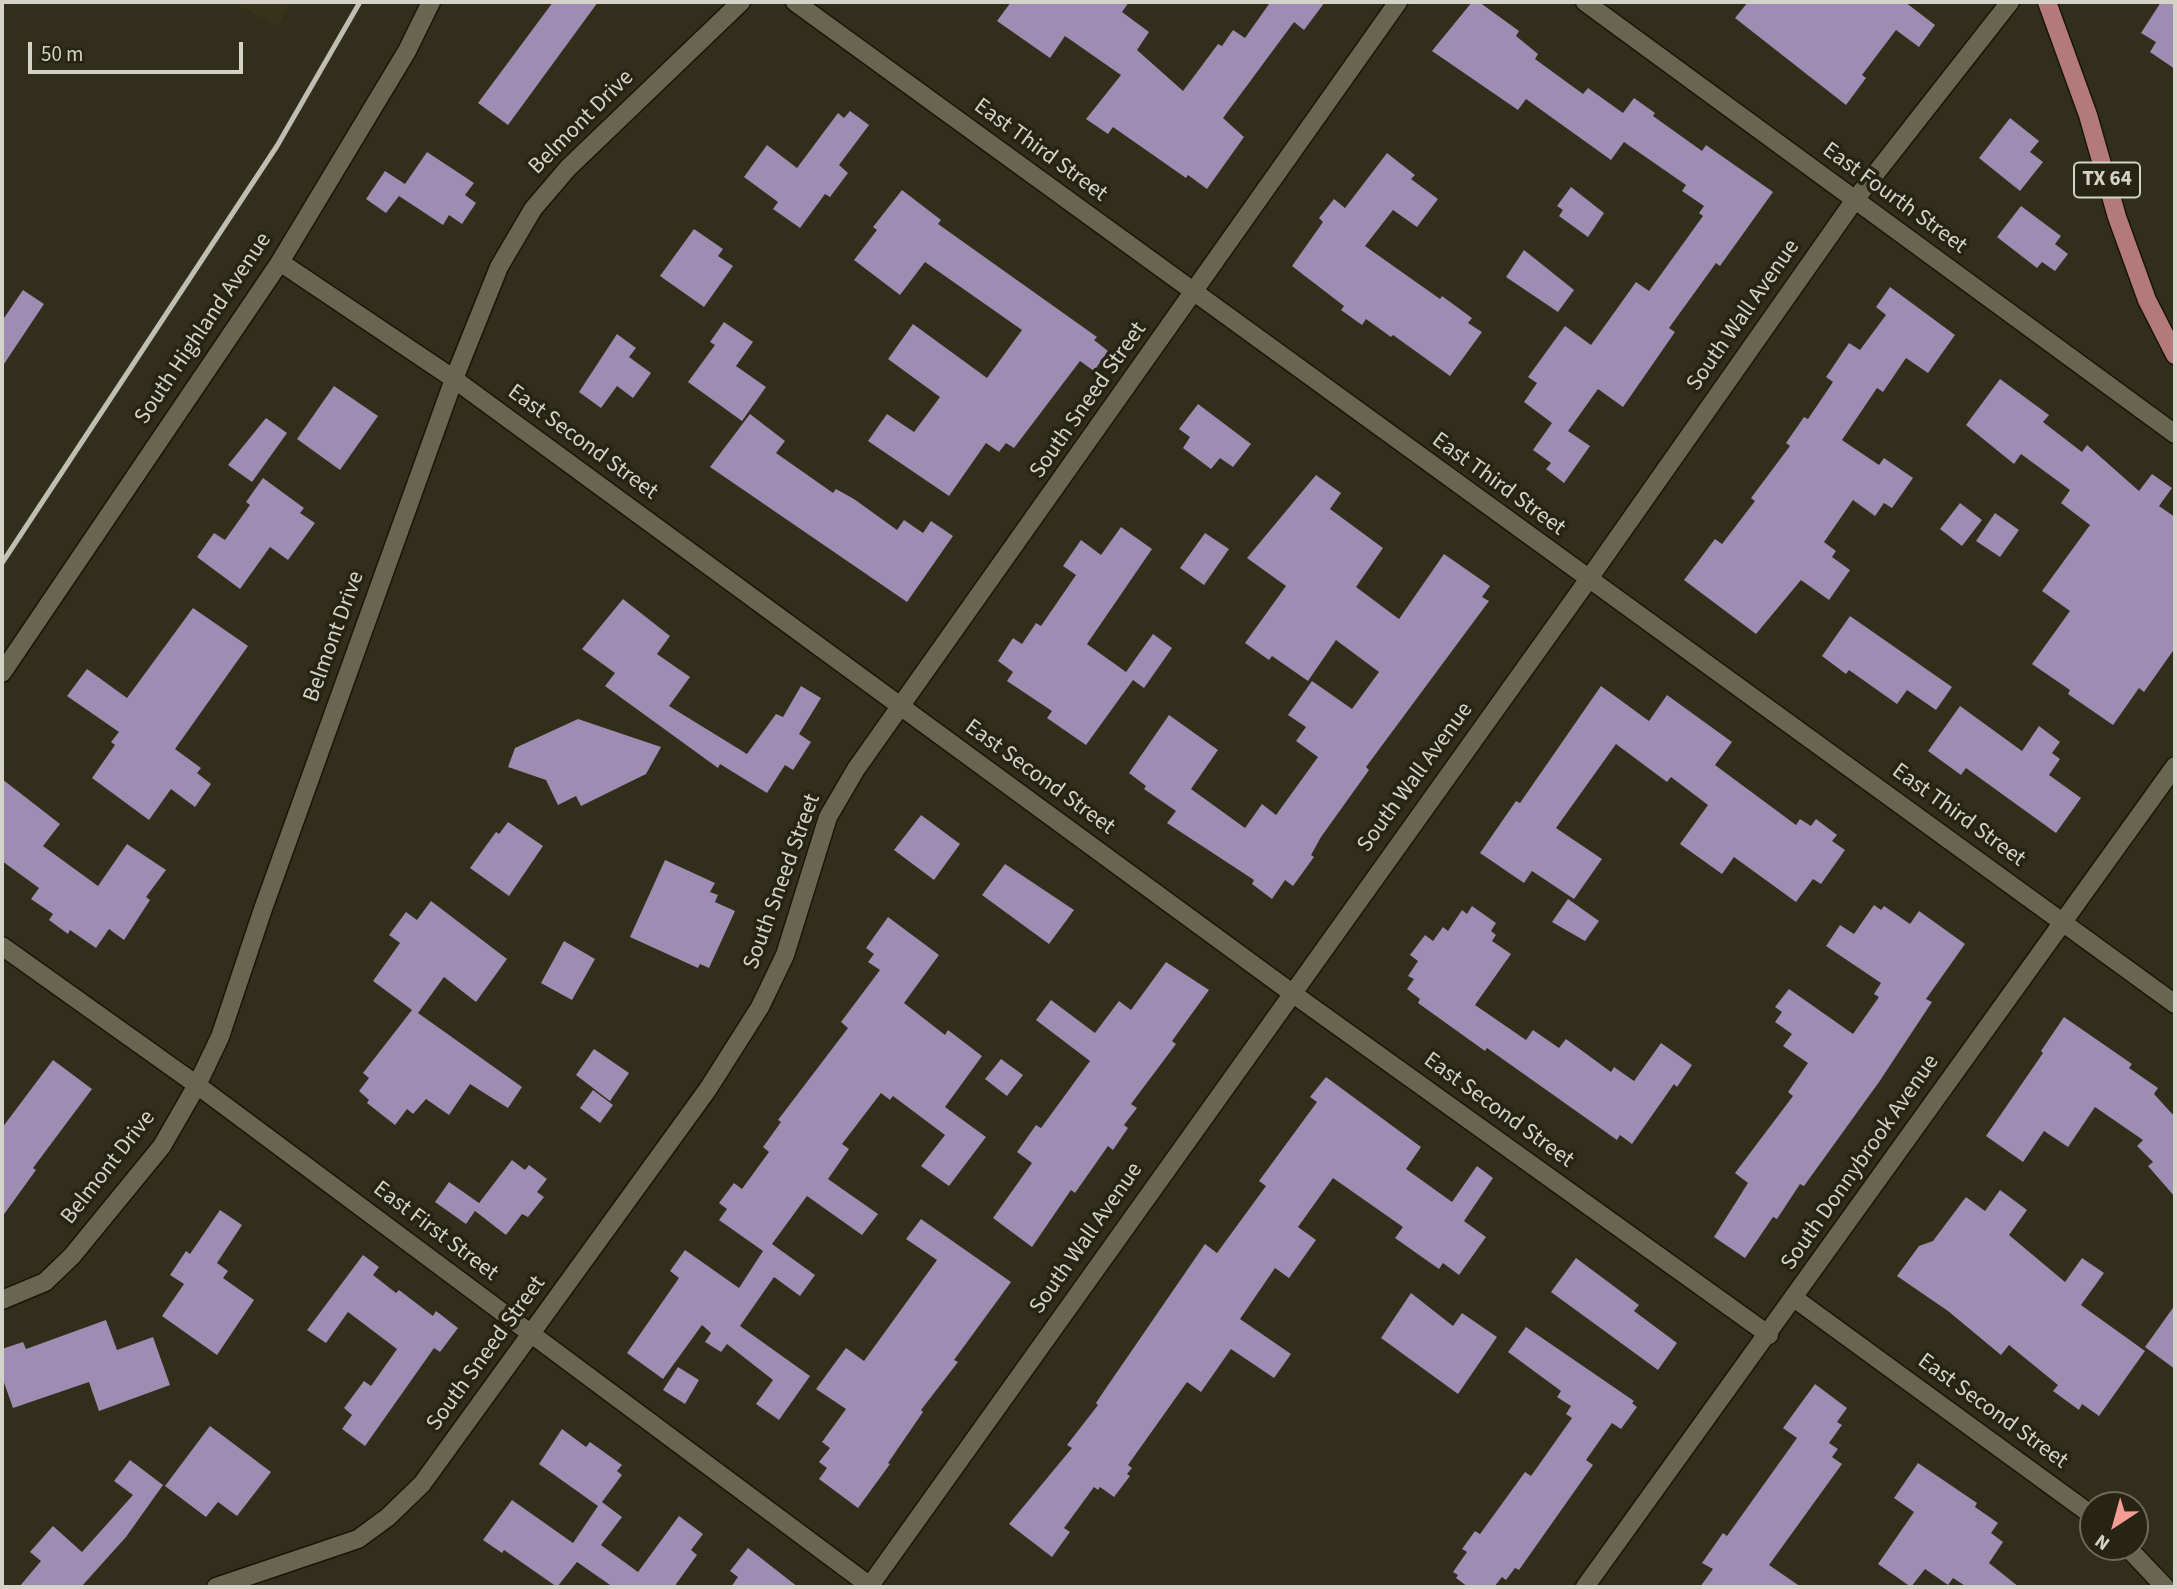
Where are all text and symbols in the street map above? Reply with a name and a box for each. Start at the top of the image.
scale bar [32,28,247,72]
text: 50 m [41,39,83,69]
street label: Belmont Drive [524,65,640,181]
street label: East Third Street [968,93,1112,209]
street label: East Fourth Street [1816,137,1972,261]
road number: TX 64 [2074,162,2140,198]
street label: South Highland Avenue [130,228,278,430]
street label: South Wall Avenue [1681,235,1807,397]
street label: South Sneed Street [1025,317,1153,485]
street label: East Second Street [501,379,663,507]
street label: East Third Street [1426,427,1570,543]
street label: Belmont Drive [299,568,371,706]
street label: South Wall Avenue [1352,698,1480,858]
street label: East Second Street [958,714,1120,842]
street label: East Third Street [1886,758,2030,874]
street label: South Sneed Street [738,790,828,974]
street label: East Second Street [1417,1047,1579,1175]
street label: South Donnybrook Avenue [1776,1050,1946,1276]
street label: Belmont Drive [56,1105,162,1231]
street label: South Wall Avenue [1024,1158,1150,1320]
street label: East First Street [367,1176,503,1288]
street label: South Sneed Street [422,1271,552,1437]
street label: East Second Street [1911,1348,2073,1476]
north arrow [2079,1491,2149,1561]
text: N [2089,1527,2116,1556]

